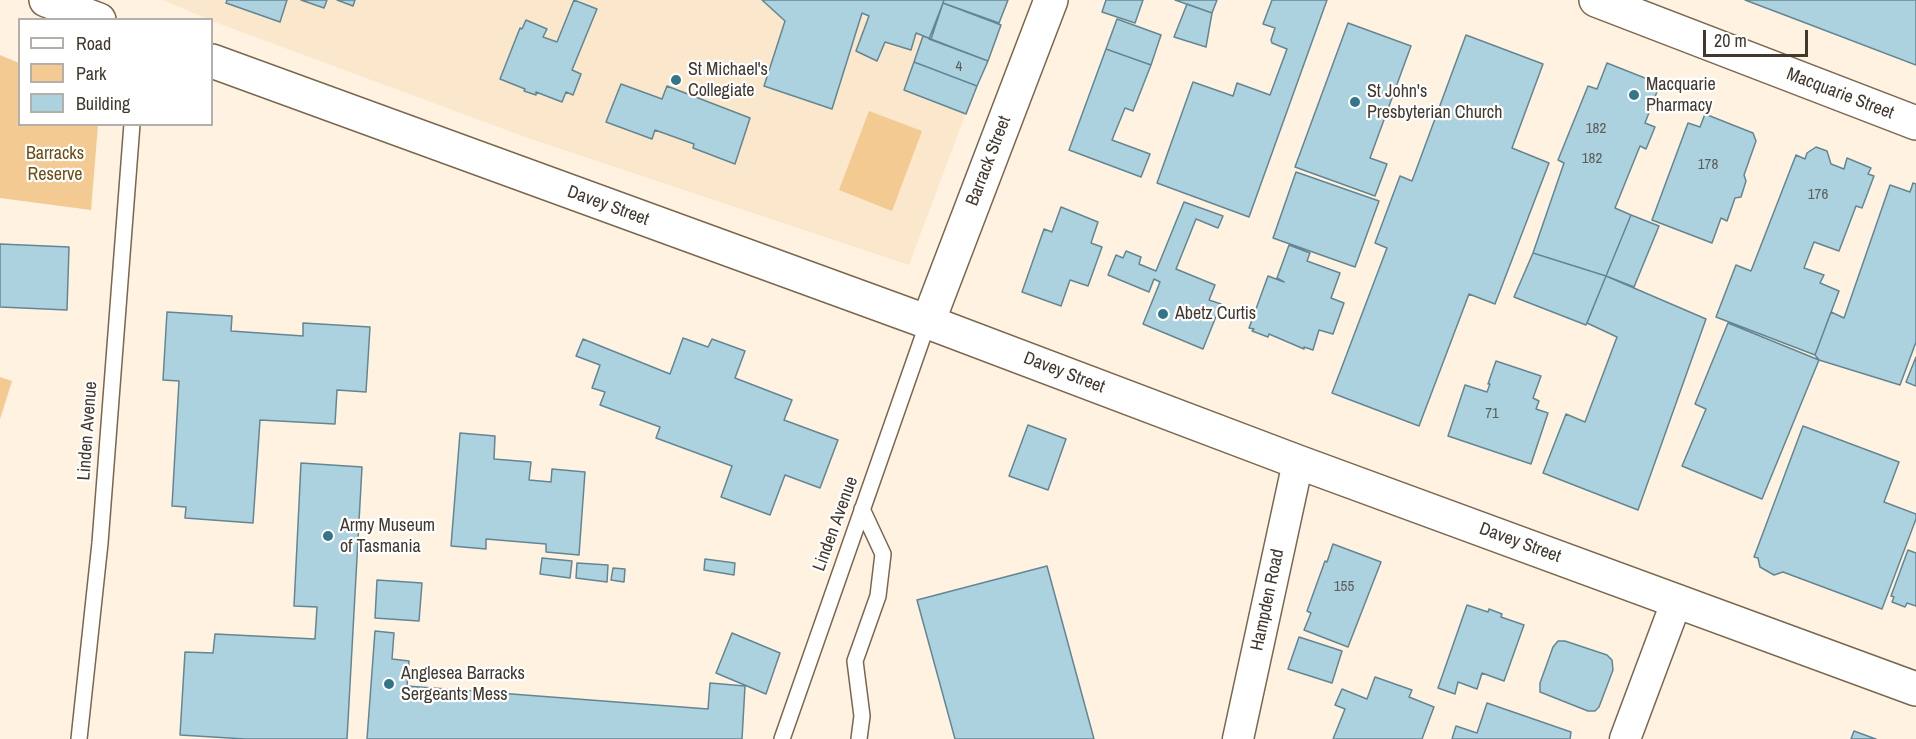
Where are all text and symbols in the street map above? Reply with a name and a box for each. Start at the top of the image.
legend [18,18,213,126]
scale bar [1706,18,1811,56]
text: 20 m [1714,28,1747,53]
text: Road [76,31,111,56]
house number: 4 [956,58,962,76]
place label: St Michael's Collegiate [688,59,768,101]
text: Park [76,61,106,86]
street label: Macquarie Street [1783,64,1897,124]
marker: St Michael's Collegiate [669,73,683,87]
place label: Macquarie Pharmacy [1646,74,1716,116]
place label: St John's Presbyterian Church [1367,81,1502,124]
marker: Macquarie Pharmacy [1627,88,1641,102]
text: Building [76,91,130,116]
marker: St John's Presbyterian Church [1348,95,1362,109]
street label: Barrack Street [962,113,1016,209]
house number: 182 [1586,120,1606,138]
park label: Barracks Reserve [26,143,84,186]
house number: 182 [1582,150,1602,168]
house number: 178 [1698,156,1718,174]
street label: Davey Street [564,181,652,231]
house number: 176 [1808,186,1828,204]
place label: Abetz Curtis [1175,303,1256,325]
marker: Abetz Curtis [1156,307,1170,321]
street label: Davey Street [1020,348,1108,398]
street label: Linden Avenue [74,381,102,481]
house number: 71 [1485,405,1499,423]
street label: Linden Avenue [809,474,863,574]
place label: Army Museum of Tasmania [340,515,435,558]
street label: Davey Street [1476,518,1564,568]
marker: Army Museum of Tasmania [321,529,335,543]
street label: Hampden Road [1247,547,1289,653]
house number: 155 [1334,578,1354,596]
place label: Anglesea Barracks Sergeants Mess [401,663,525,706]
marker: Anglesea Barracks Sergeants Mess [382,677,396,691]

